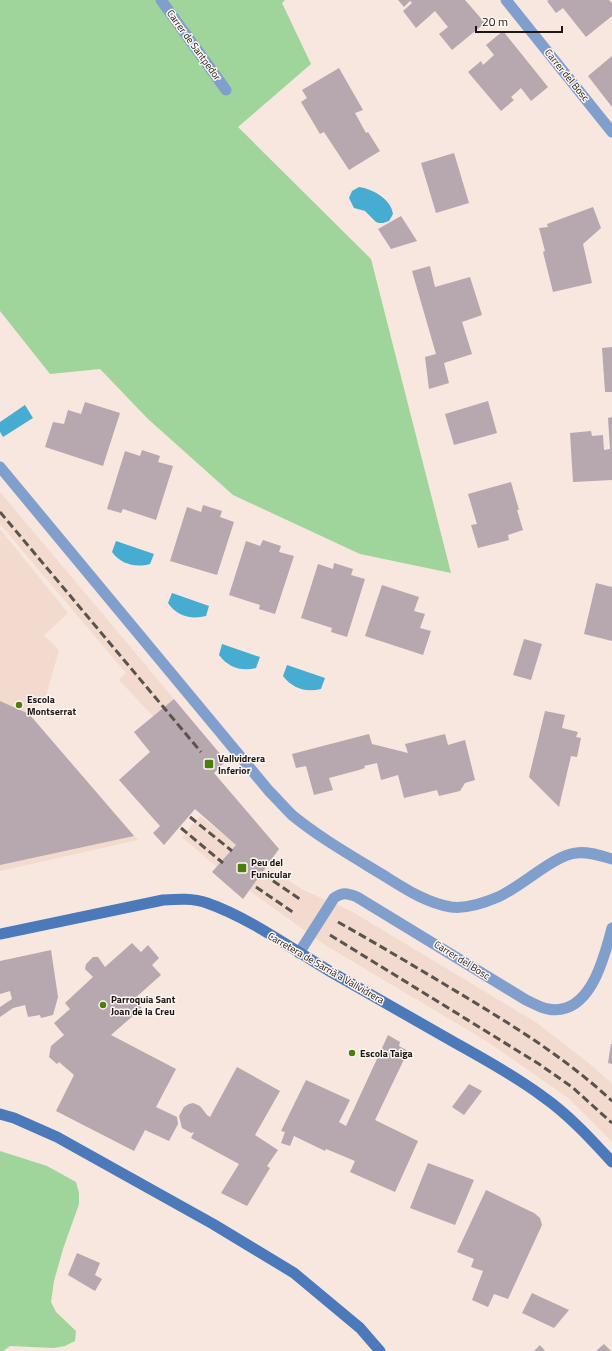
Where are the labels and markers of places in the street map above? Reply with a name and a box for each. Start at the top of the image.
place label: Escola Montserrat [27,692,76,719]
marker: Escola Montserrat [14,700,24,710]
place label: Vallvidrera Inferior [218,751,265,778]
marker: Vallvidrera Inferior [203,758,215,770]
place label: Peu del Funicular [251,855,292,882]
marker: Peu del Funicular [236,862,248,874]
place label: Parroquia Sant Joan de la Creu [111,992,176,1019]
marker: Parroquia Sant Joan de la Creu [98,1000,108,1010]
place label: Escola Taiga [360,1046,413,1061]
marker: Escola Taiga [347,1048,357,1058]

